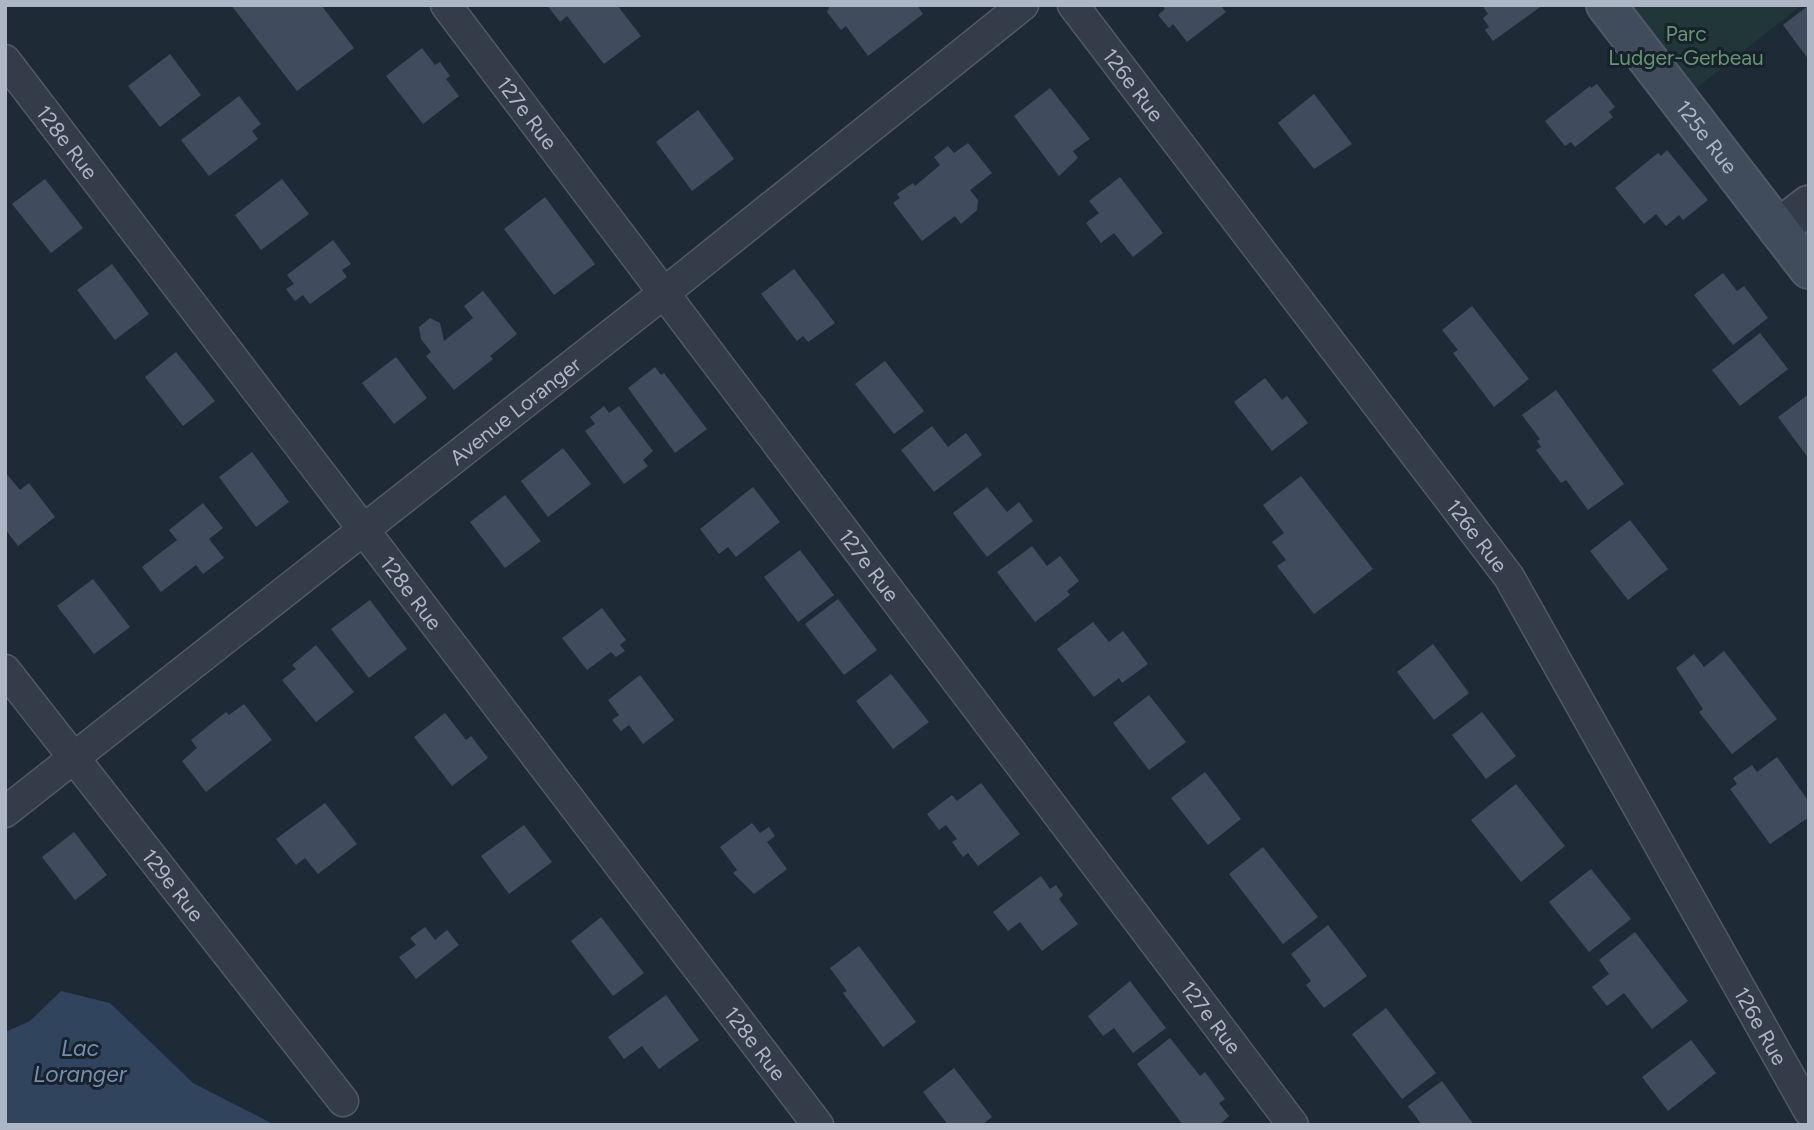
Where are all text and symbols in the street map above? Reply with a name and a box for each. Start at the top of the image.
park label: Parc Ludger-Gerbeau [1608,21,1764,70]
street label: 126e Rue [1098,43,1169,126]
street label: 127e Rue [492,71,563,154]
street label: 125e Rue [1671,95,1743,178]
street label: 128e Rue [31,100,104,184]
street label: Avenue Loranger [444,351,585,470]
street label: 126e Rue [1442,494,1513,577]
street label: 127e Rue [834,524,905,606]
street label: 128e Rue [375,551,448,634]
street label: 129e Rue [137,844,210,926]
street label: 127e Rue [1176,976,1247,1058]
street label: 126e Rue [1729,982,1793,1069]
street label: 128e Rue [719,1001,792,1085]
water label: Lac Loranger [33,1034,128,1088]

